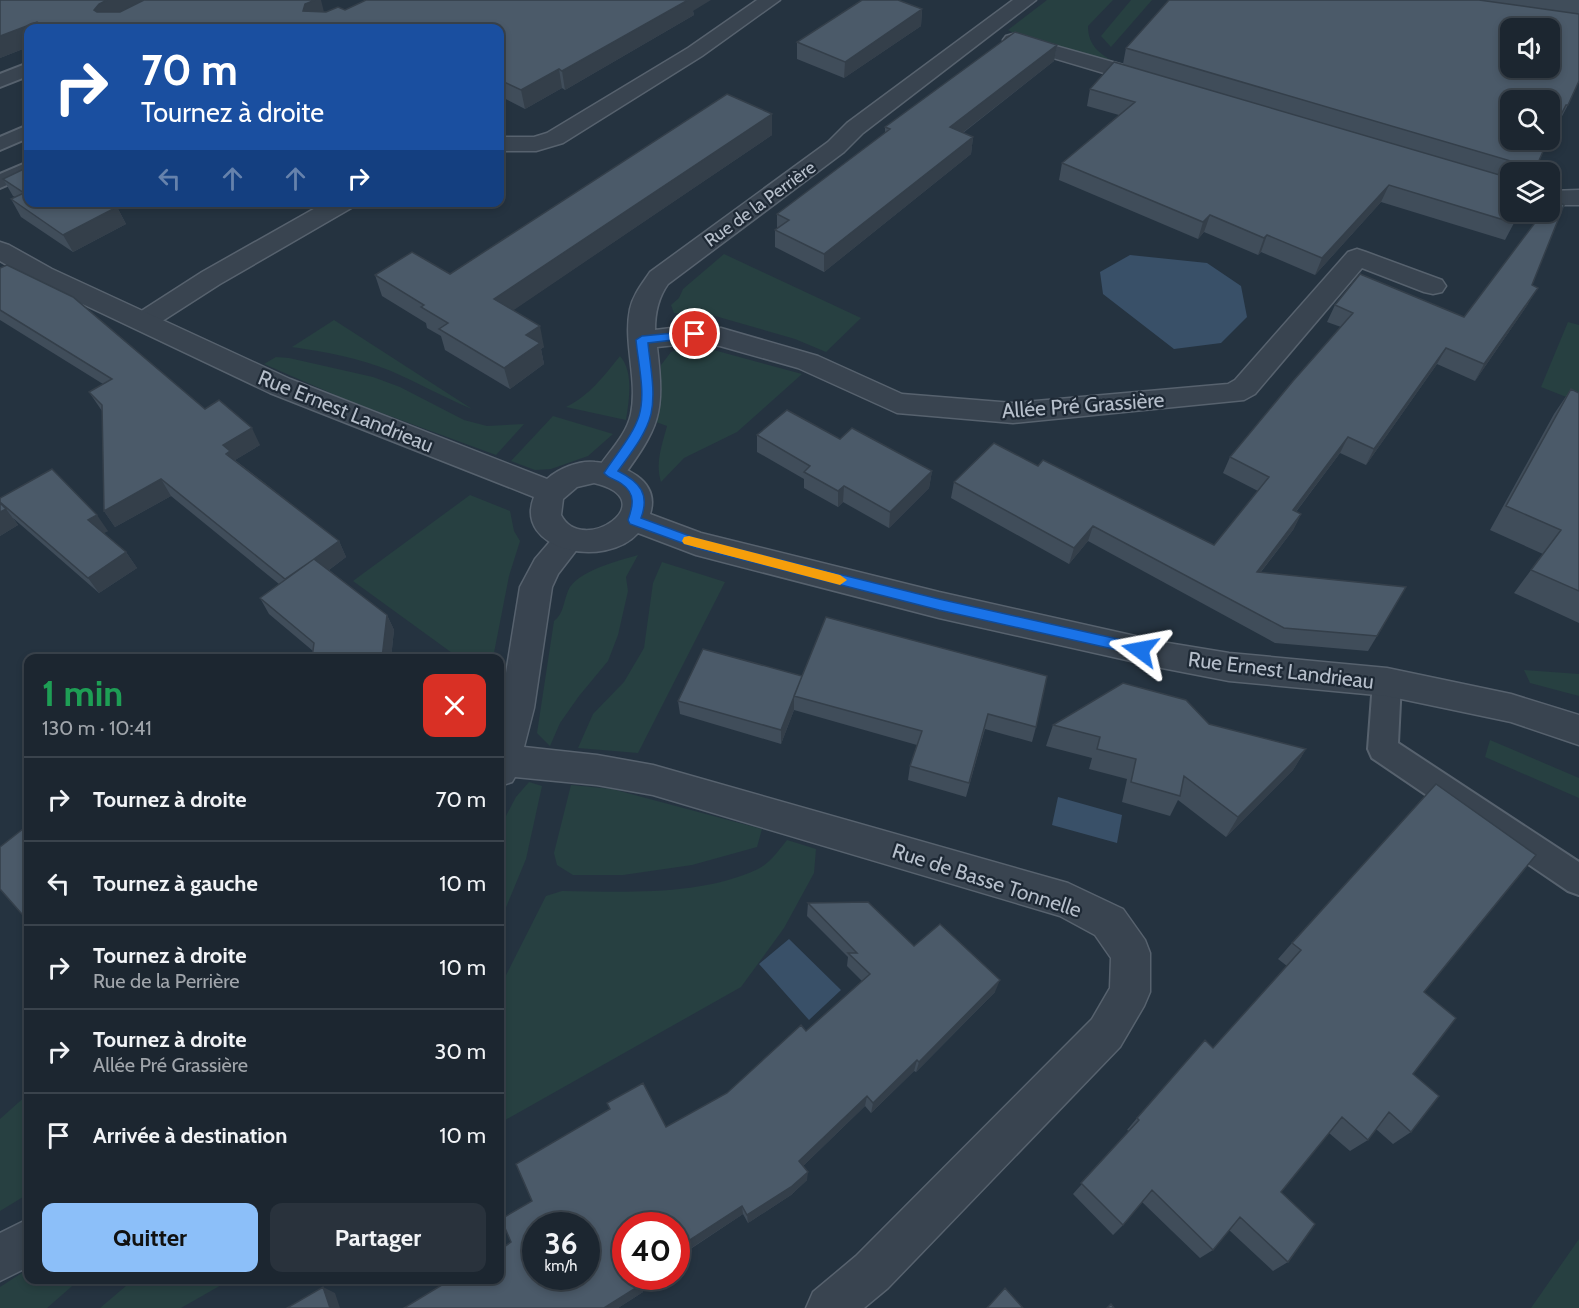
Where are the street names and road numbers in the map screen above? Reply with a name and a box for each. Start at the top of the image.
street label: Rue de la Perrière [700,156,820,252]
street label: Rue Ernest Landrieau [255,364,437,458]
street label: Allée Pré Grassière [1001,387,1165,423]
street label: Rue Ernest Landrieau [1187,646,1375,694]
street label: Rue de Basse Tonnelle [889,838,1085,922]

